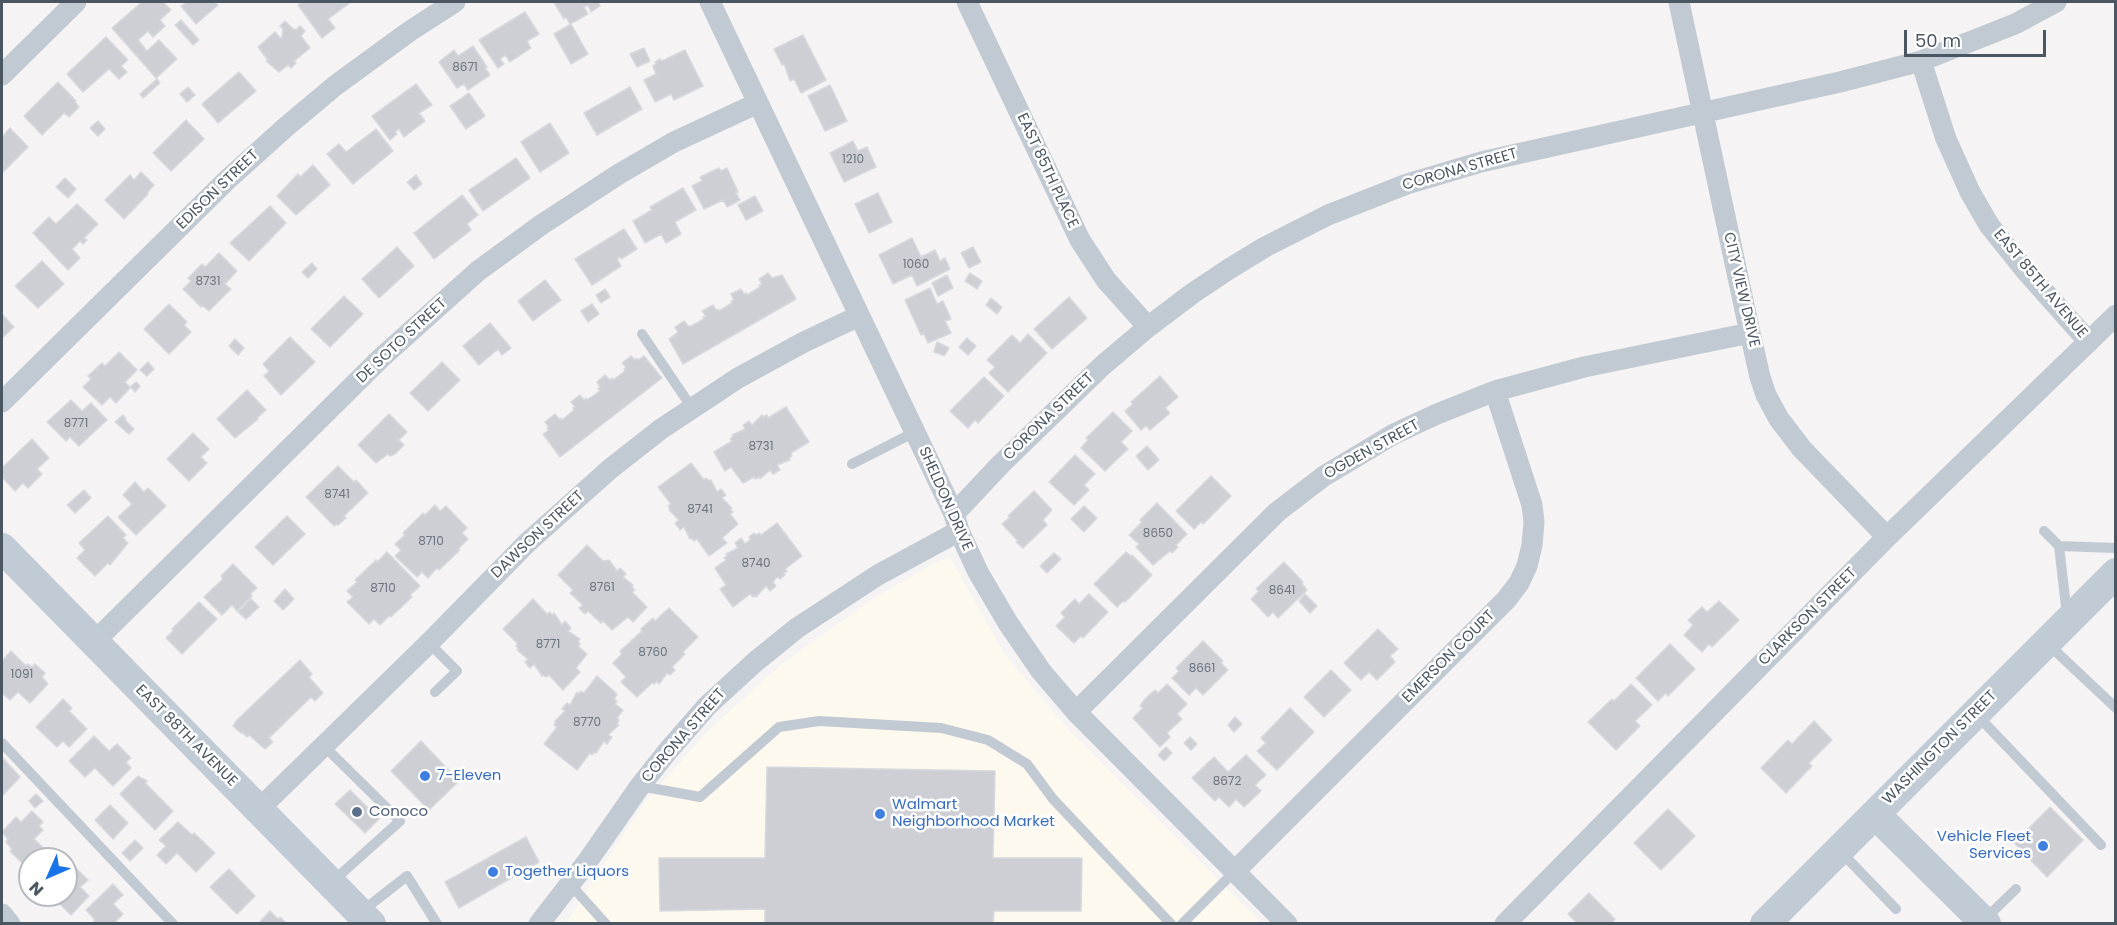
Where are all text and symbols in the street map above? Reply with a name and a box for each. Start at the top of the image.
scale bar [1907,18,2050,56]
text: 50 m [1915,28,1961,53]
house number: 8671 [452,61,478,75]
street label: EAST 85TH PLACE [1013,111,1081,231]
street label: CORONA STREET [1401,145,1519,195]
street label: EDISON STREET [173,146,263,234]
house number: 1210 [842,153,864,167]
street label: EAST 85TH AVENUE [1989,226,2091,342]
street label: CITY VIEW DRIVE [1719,231,1763,349]
house number: 1060 [903,258,929,272]
house number: 8731 [195,275,221,289]
street label: DE SOTO STREET [353,295,451,387]
street label: CORONA STREET [1000,369,1098,465]
street label: OGDEN STREET [1321,416,1423,484]
house number: 8771 [64,417,88,431]
house number: 8731 [748,440,774,454]
street label: SHELDON DRIVE [914,444,976,554]
street label: DAWSON STREET [488,487,588,583]
house number: 8741 [324,488,350,502]
house number: 8741 [687,503,713,517]
house number: 8650 [1143,527,1173,541]
house number: 8710 [418,535,444,549]
house number: 8740 [741,557,771,571]
street label: CLARKSON STREET [1755,564,1861,670]
house number: 8761 [589,581,615,595]
house number: 8710 [370,582,396,596]
house number: 8641 [1269,584,1295,598]
street label: EMERSON COURT [1399,607,1499,707]
house number: 8771 [536,638,560,652]
house number: 8760 [638,646,668,660]
house number: 8661 [1189,662,1215,676]
house number: 1091 [11,668,33,682]
street label: EAST 88TH AVENUE [131,681,241,791]
street label: CORONA STREET [638,685,730,787]
street label: WASHINGTON STREET [1879,687,2001,809]
house number: 8770 [573,716,601,730]
place label: 7-Eleven [437,767,501,785]
marker: 7-Eleven [418,769,432,783]
house number: 8672 [1213,775,1241,789]
place label: Walmart Neighborhood Market [892,796,1055,831]
place label: Conoco [369,803,428,821]
marker: Conoco [350,805,364,819]
marker: Walmart Neighborhood Market [873,807,887,821]
place label: Vehicle Fleet Services [1937,828,2031,863]
marker: Vehicle Fleet Services [2036,839,2050,853]
north arrow [18,847,78,907]
place label: Together Liquors [505,863,629,881]
marker: Together Liquors [486,865,500,879]
text: N [24,876,49,901]

